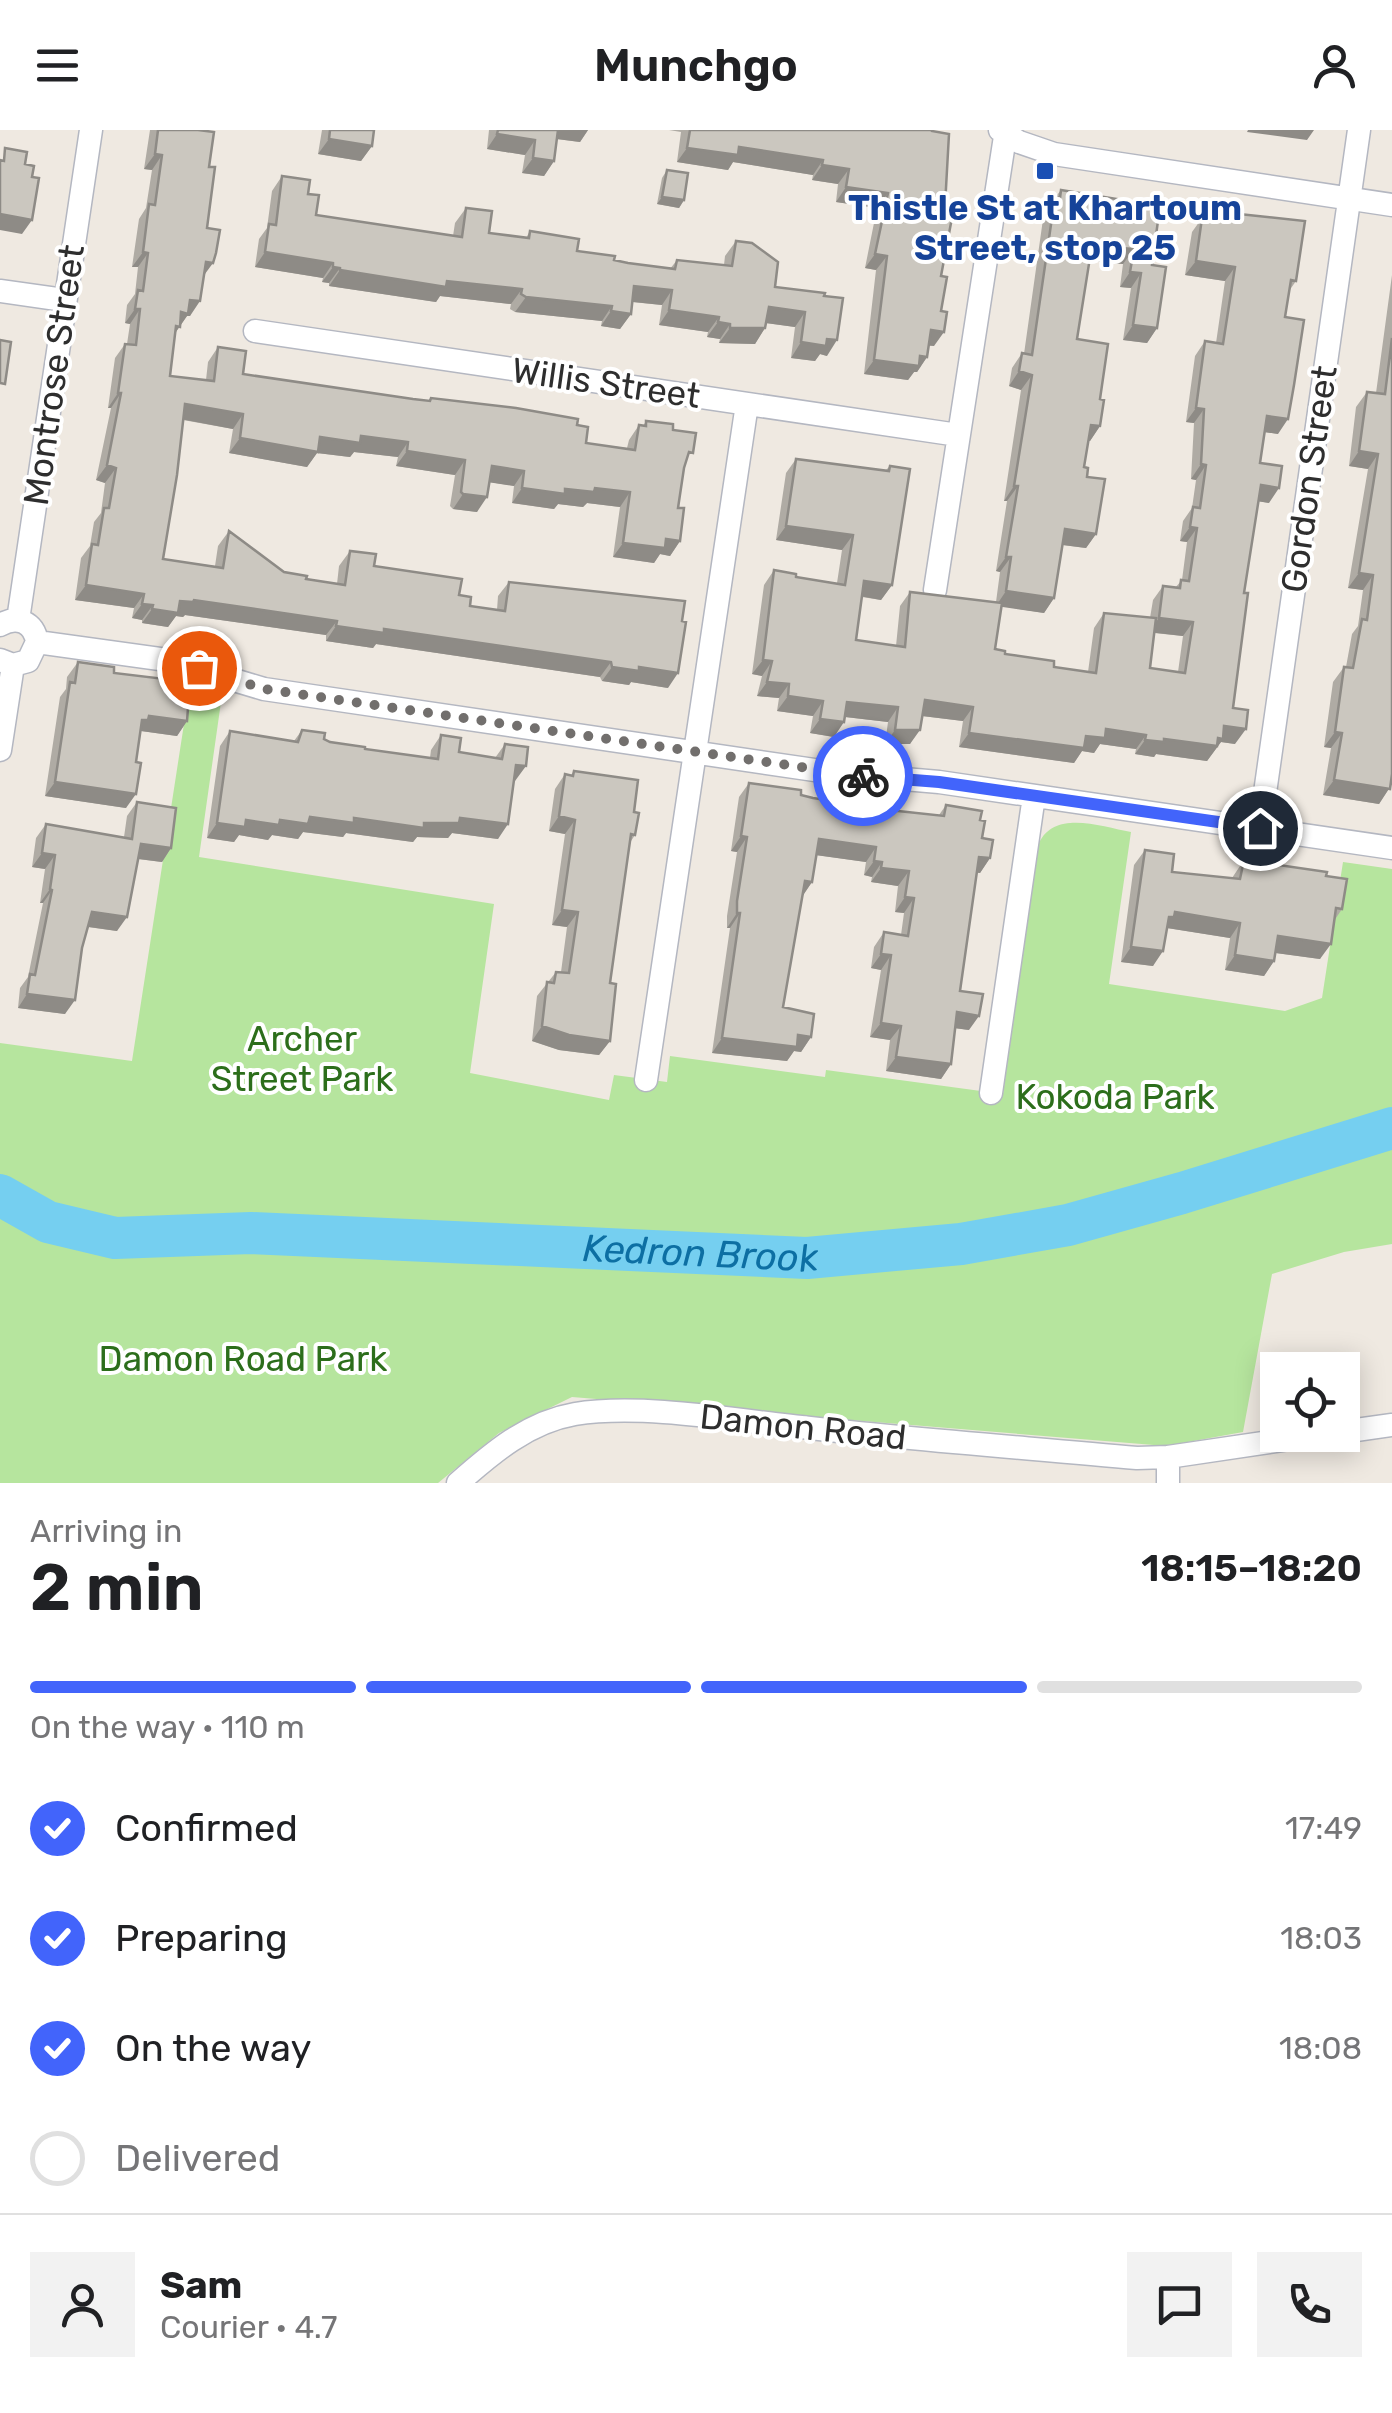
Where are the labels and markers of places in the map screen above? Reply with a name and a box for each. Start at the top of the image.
marker: Thistle St at Khartoum Street, stop 25 [1034,160,1056,182]
place label: Thistle St at Khartoum Street, stop 25 [848,187,1242,269]
pin [157,626,242,711]
pin [1218,786,1303,871]

